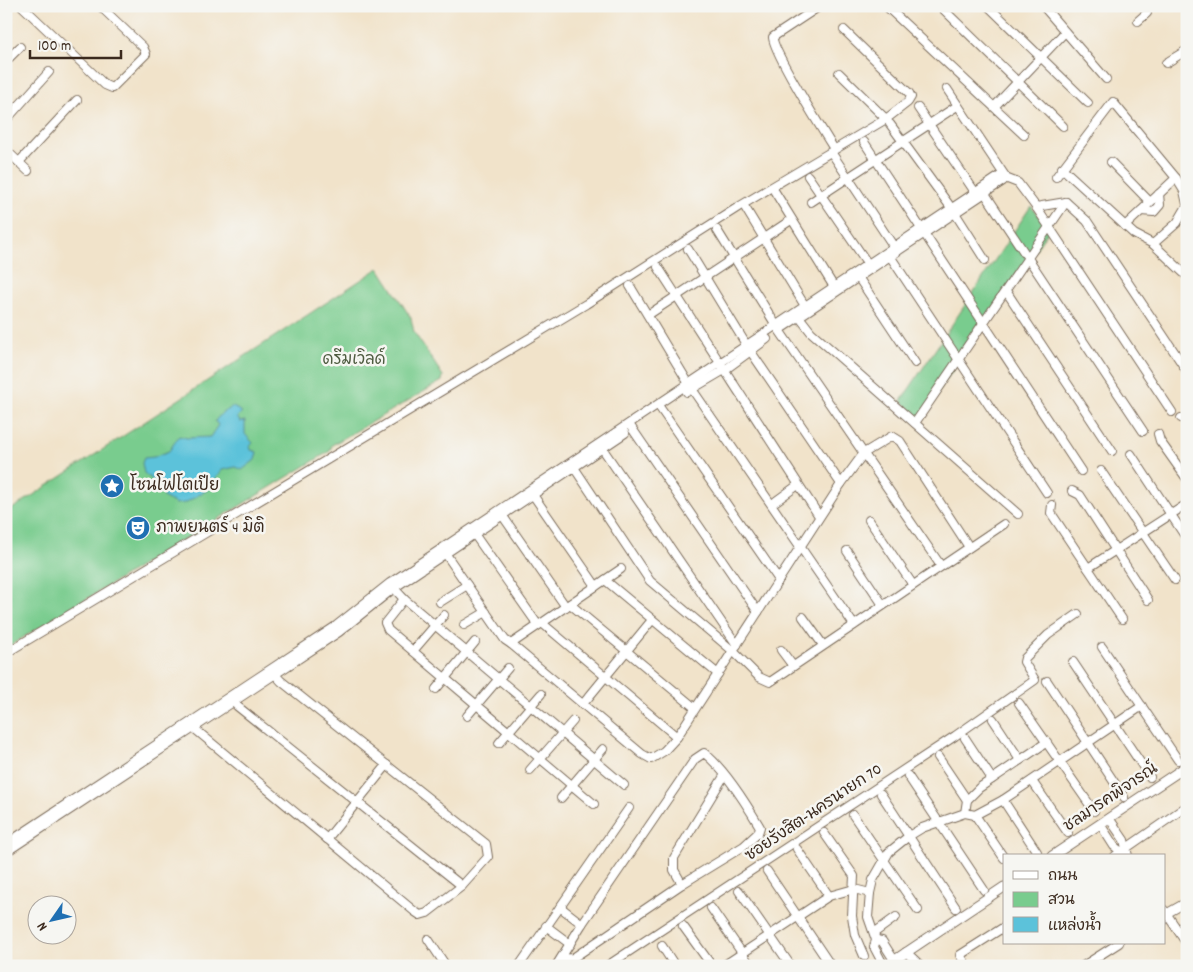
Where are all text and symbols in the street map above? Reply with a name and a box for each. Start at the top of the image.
scale bar [30,28,121,60]
text: 100 m [38,36,71,58]
park label: ดรีมเวิลด์ [322,347,386,372]
place icon: โซนโฟโตเปีย [99,473,125,499]
place label: โซนโฟโตเปีย [130,473,219,498]
theatre icon: ภาพยนตร์ 4 มิติ [125,515,151,541]
place label: ภาพยนตร์ 4 มิติ [156,515,265,540]
street label: ชลมารคพิจารณ์ [1058,756,1163,838]
street label: ซอยรังสิต-นครนายก 70 [740,758,887,868]
legend [1003,854,1166,944]
text: ถนน [1048,866,1077,888]
text: สวน [1048,890,1075,912]
north arrow [28,894,78,944]
text: แหล่งน้ำ [1048,911,1102,938]
text: N [33,918,53,935]

